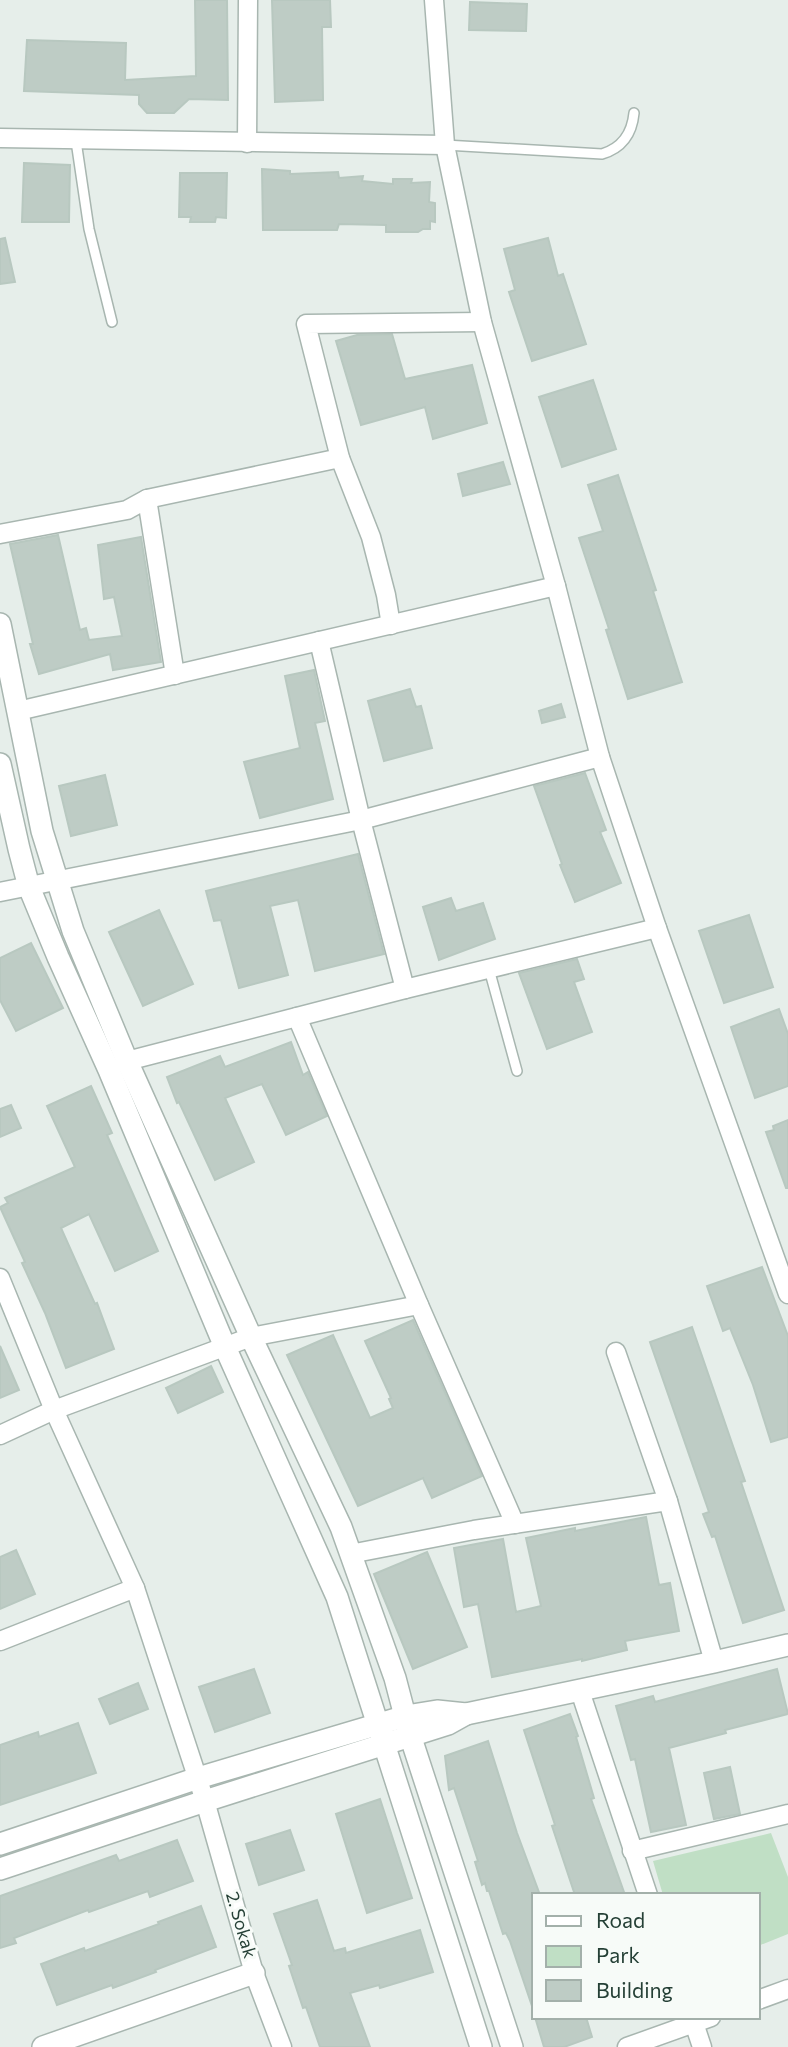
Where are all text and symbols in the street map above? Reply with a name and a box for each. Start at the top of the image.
street label: 2. Sokak [222,1889,262,1961]
legend [532,1893,760,2019]
text: Road [596,1907,645,1932]
text: Park [596,1942,640,1967]
text: Building [596,1977,673,2002]

